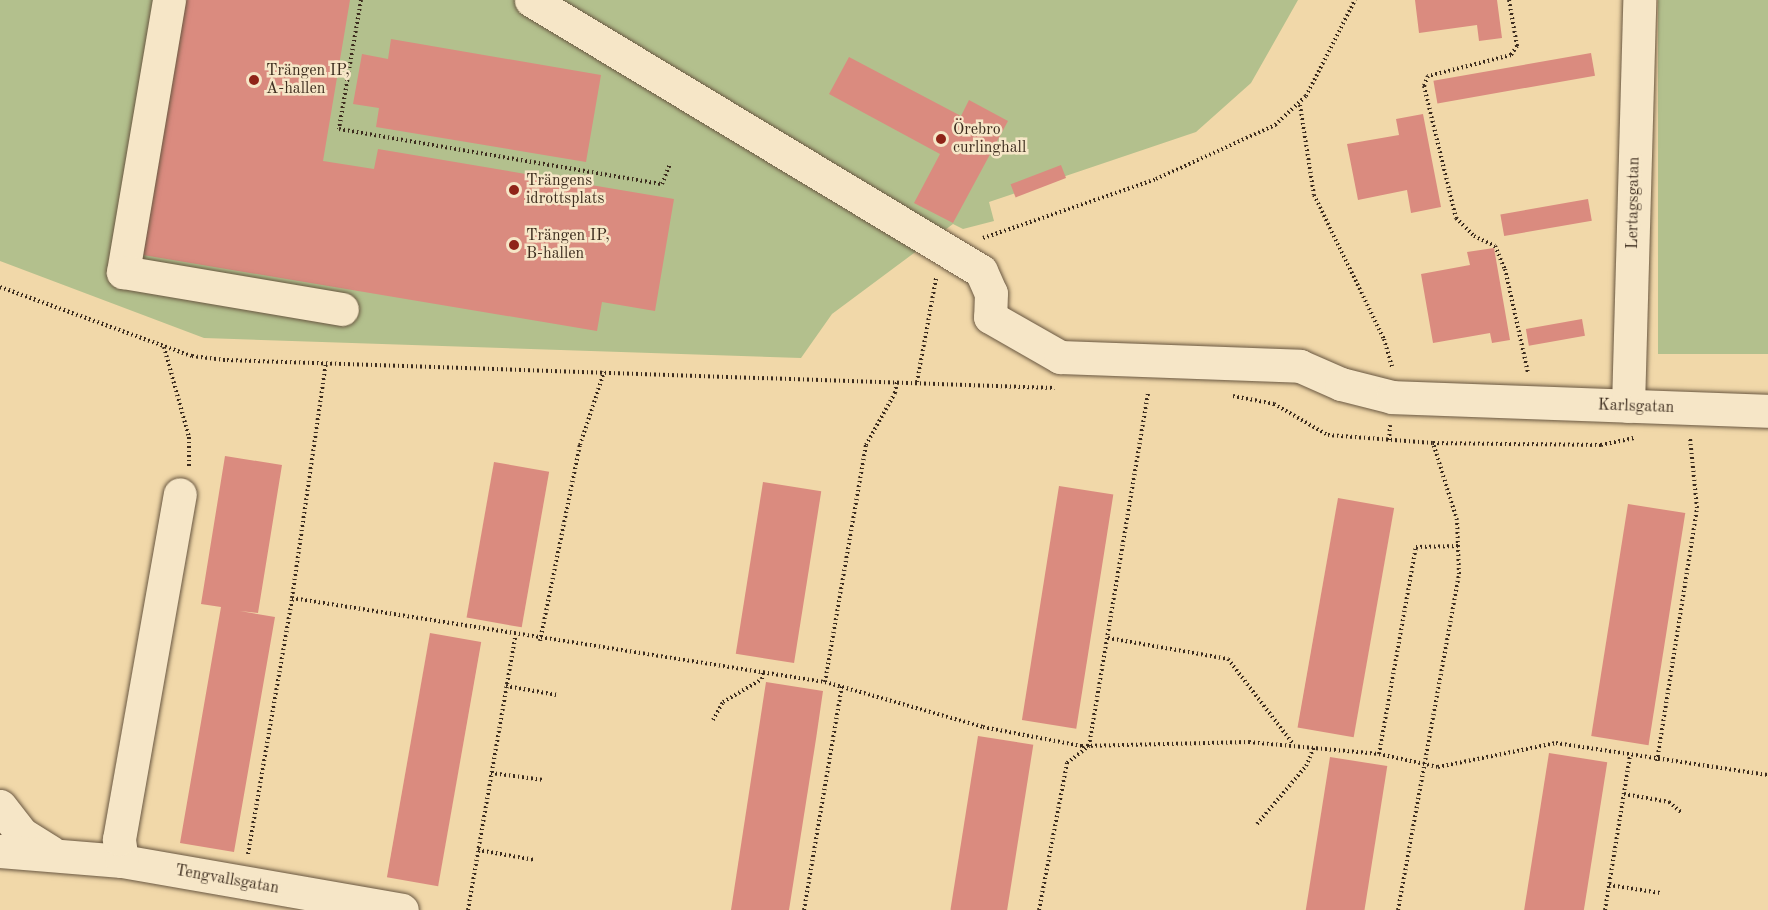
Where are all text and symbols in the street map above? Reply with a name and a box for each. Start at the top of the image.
place label: Trängen IP, A-hallen [266,61,350,99]
marker: Trängen IP, A-hallen [247,73,261,87]
place label: Örebro curlinghall [953,120,1026,158]
marker: Örebro curlinghall [934,132,948,146]
street label: Lertagsgatan [1624,157,1644,249]
place label: Trängens idrottsplats [526,171,604,209]
marker: Trängens idrottsplats [507,183,521,197]
place label: Trängen IP, B-hallen [526,226,610,264]
marker: Trängen IP, B-hallen [507,238,521,252]
street label: Karlsgatan [1597,396,1675,418]
street label: Tengvallsgatan [174,861,280,899]

